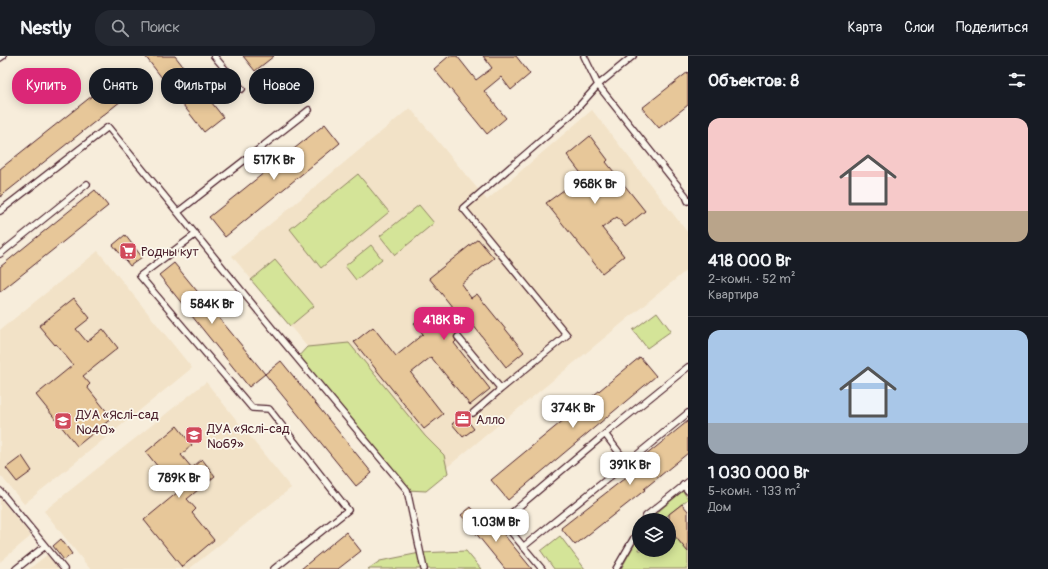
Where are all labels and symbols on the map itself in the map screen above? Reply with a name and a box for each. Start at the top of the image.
pin: 517K Br [237,147,311,181]
pin: 968K Br [558,171,632,205]
supermarket icon: Родны кут [118,241,138,261]
place label: Родны кут [141,244,199,260]
pin: 584K Br [175,291,249,325]
pin: 418K Br [407,307,481,341]
pin: 374K Br [536,395,610,429]
place label: ДУА «Яслі-сад №40» [75,407,159,438]
office icon: Алло [453,409,473,429]
school or university icon: ДУА «Яслі-сад №40» [53,411,73,431]
place label: Алло [476,412,505,428]
place label: ДУА «Яслі-сад №69» [206,421,290,452]
school or university icon: ДУА «Яслі-сад №69» [184,425,204,445]
pin: 391K Br [593,452,667,486]
pin: 789K Br [142,465,216,499]
pin: 1.03M Br [455,509,537,543]

